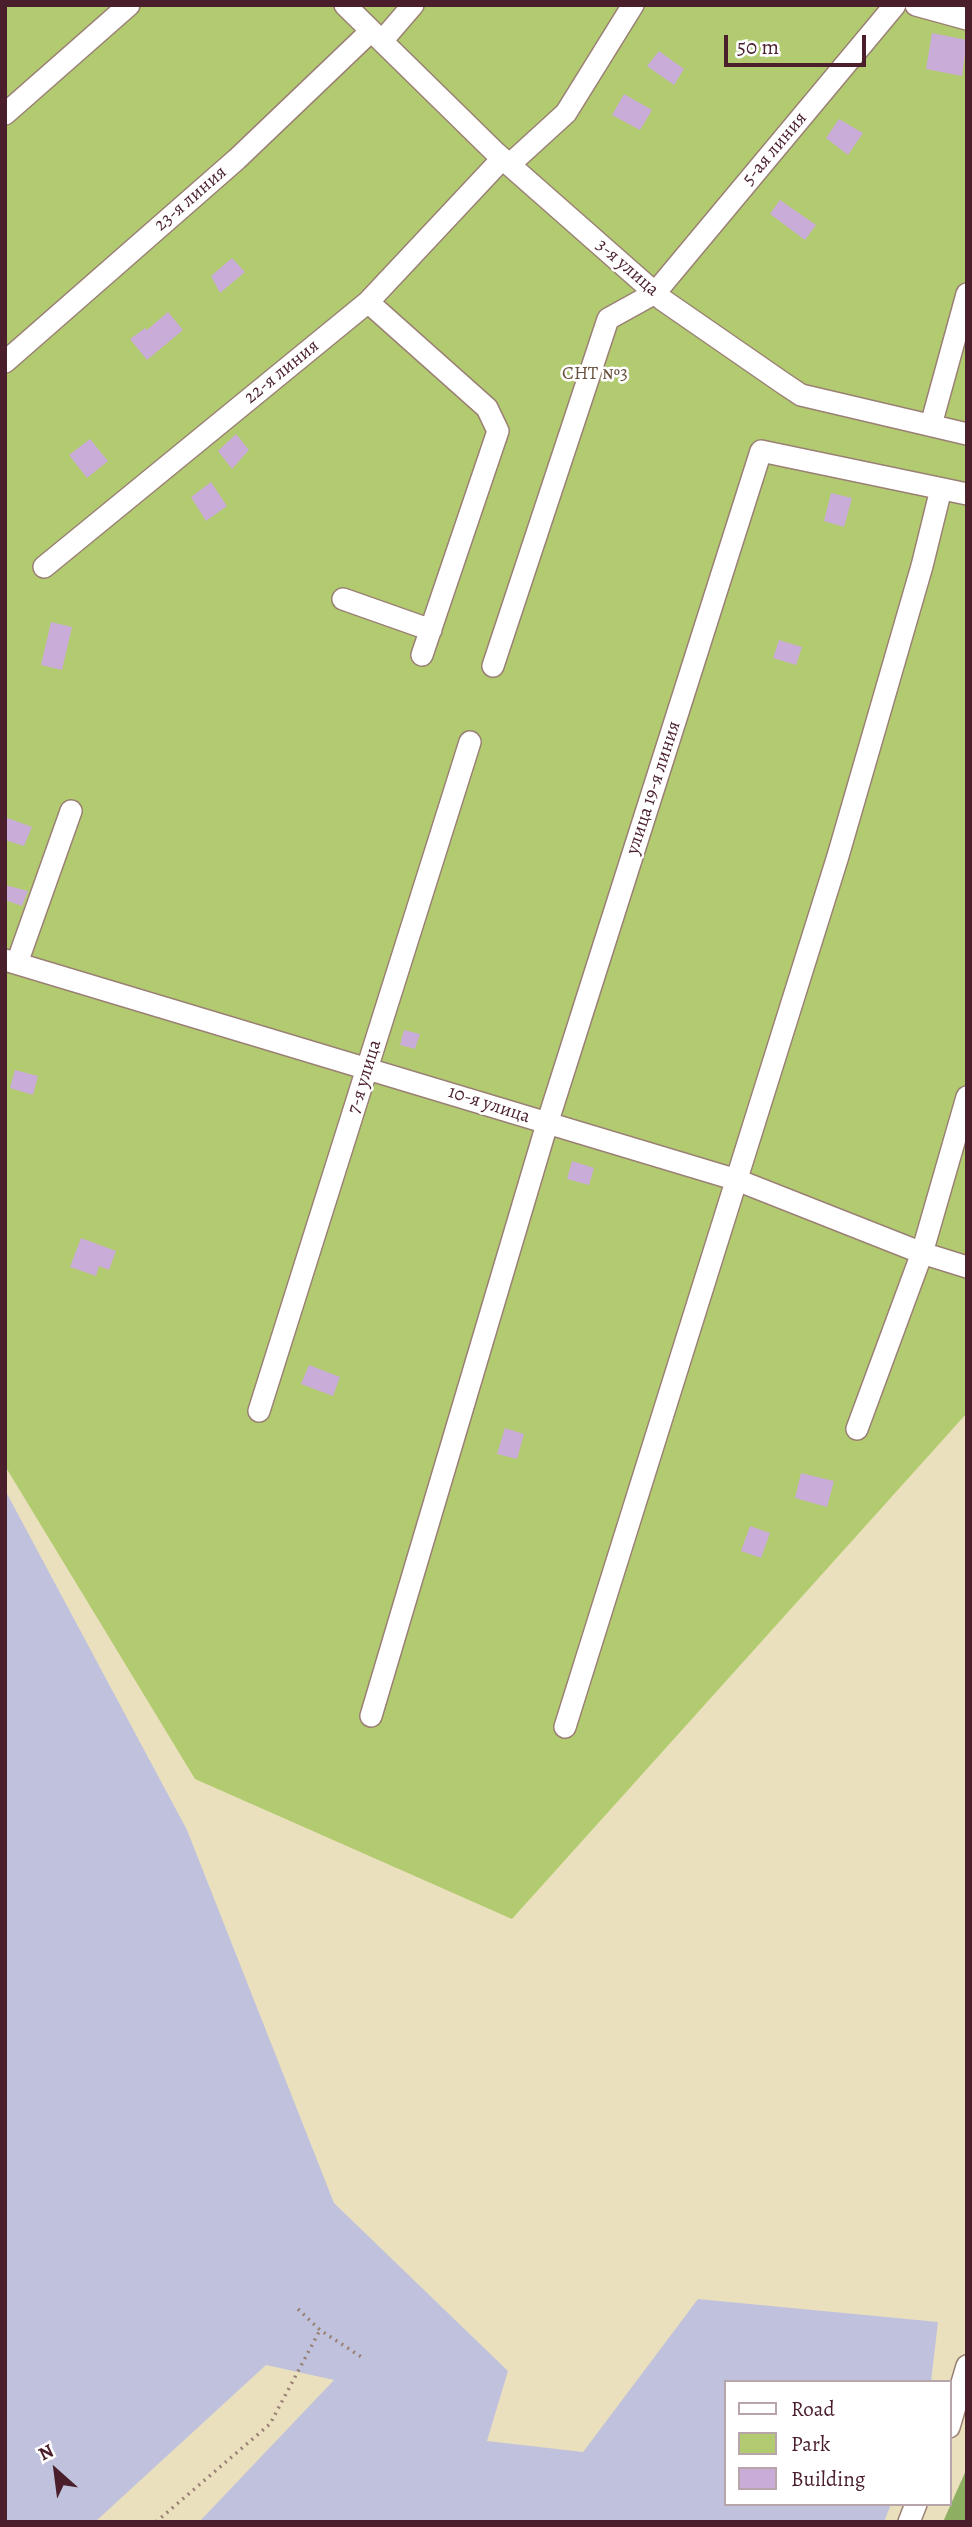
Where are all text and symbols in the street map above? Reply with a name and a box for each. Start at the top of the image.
scale bar [727,21,869,65]
text: 50 m [737,33,779,61]
street label: 5-ая линия [738,108,812,190]
street label: 23-я линия [150,161,232,237]
street label: 3-я улица [591,234,663,302]
street label: 22-я линия [240,335,324,409]
park label: СНТ №3 [562,363,628,385]
street label: улица 19-я линия [622,718,686,858]
street label: 7-я улица [343,1037,387,1117]
street label: 10-я улица [445,1081,533,1129]
legend [724,2380,951,2506]
text: Road [791,2395,835,2423]
text: Park [791,2430,830,2458]
north arrow [21,2436,91,2506]
text: N [34,2438,58,2467]
text: Building [791,2465,865,2493]

